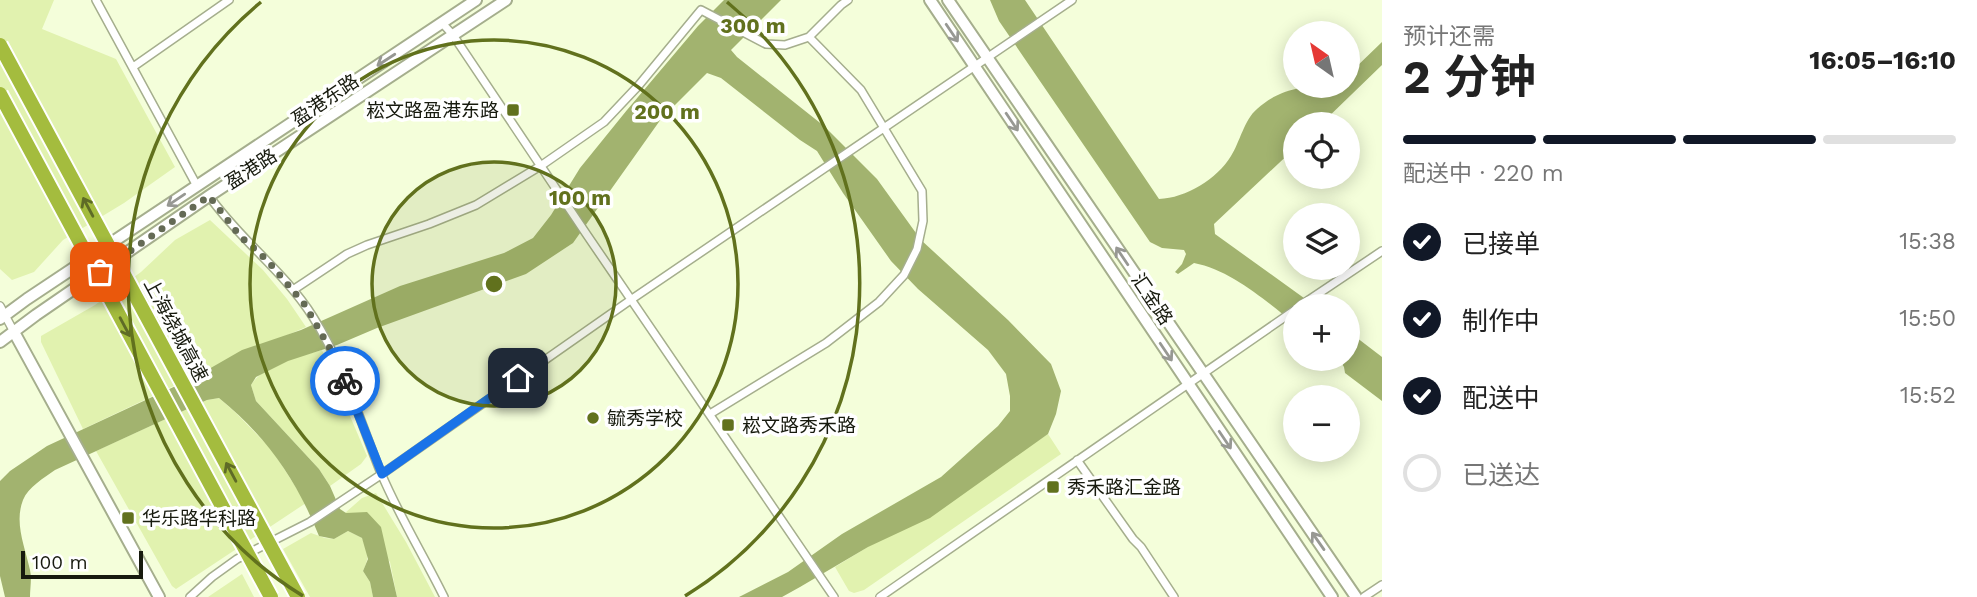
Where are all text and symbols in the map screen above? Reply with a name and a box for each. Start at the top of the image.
text: 300 m [720,13,786,38]
north arrow [1283,21,1360,98]
map controls [1283,21,1360,462]
one-way arrow [945,23,959,42]
text: 预计还需 [1403,23,1495,50]
text: 16:05–16:10 [1809,45,1956,75]
text: 2 分钟 [1403,50,1536,104]
one-way arrow [376,54,396,68]
street label: 盈港东路 [287,69,363,131]
place label: 崧文路盈港东路 [366,99,499,122]
text: 200 m [634,99,700,124]
marker: 崧文路盈港东路 [505,102,521,118]
one-way arrow [1005,112,1020,131]
button: locate [1283,112,1360,189]
street label: 盈港路 [221,144,281,194]
text: 配送中 · 220 m [1403,160,1564,187]
text: 100 m [549,185,611,210]
one-way arrow [167,192,186,207]
one-way arrow [81,198,95,218]
button: layers [1283,203,1360,280]
icon: check [1403,223,1441,261]
text: 15:38 [1899,228,1956,255]
text: 已接单 [1462,229,1540,259]
pin [70,242,130,302]
one-way arrow [1115,247,1129,266]
icon: bag [81,253,119,291]
street label: 汇金路 [1127,269,1177,329]
centre of rings [482,272,506,296]
street label: 上海绕城高速 [139,274,213,386]
button: + [1283,294,1360,371]
icon: check [1403,300,1441,338]
text: 15:50 [1899,305,1956,332]
text: 制作中 [1462,306,1540,336]
one-way arrow [119,316,133,337]
one-way arrow [1159,342,1173,361]
courier [310,346,380,416]
pin [488,348,548,408]
icon: home [499,359,537,397]
icon: bike [326,362,364,400]
icon: check [1403,377,1441,415]
text: 15:52 [1900,382,1956,409]
text: 配送中 [1462,383,1540,413]
button: − [1283,385,1360,462]
place label: 毓秀学校 [607,407,683,430]
marker: 毓秀学校 [585,410,601,426]
place label: 崧文路秀禾路 [742,414,856,437]
marker: 崧文路秀禾路 [720,417,736,433]
one-way arrow [1218,429,1232,449]
text: 已送达 [1462,460,1540,490]
one-way arrow [224,462,237,483]
place label: 秀禾路汇金路 [1067,476,1181,499]
marker: 秀禾路汇金路 [1045,479,1061,495]
place label: 华乐路华科路 [142,507,256,530]
marker: 华乐路华科路 [120,510,136,526]
one-way arrow [1311,532,1325,551]
scale bar [21,548,144,580]
text: 100 m [32,551,88,574]

